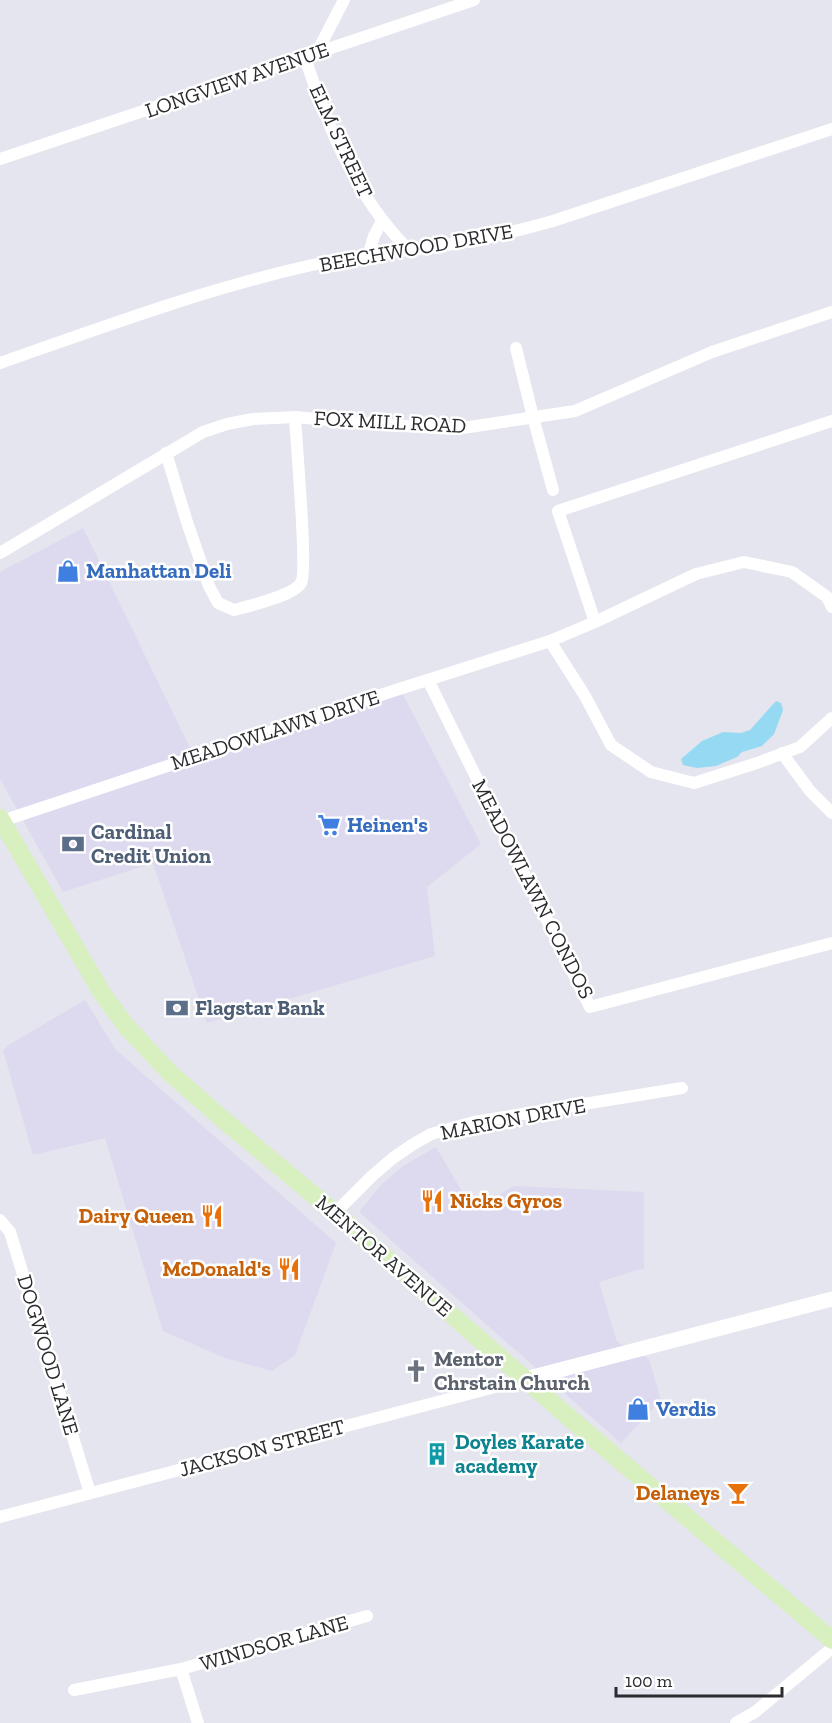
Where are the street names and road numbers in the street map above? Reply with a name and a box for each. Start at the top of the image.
street label: LONGVIEW AVENUE [142,36,332,123]
street label: ELM STREET [304,80,379,201]
street label: BEECHWOOD DRIVE [317,218,515,277]
street label: FOX MILL ROAD [313,405,467,438]
street label: MEADOWLAWN DRIVE [167,684,382,775]
street label: MEADOWLAWN CONDOS [467,775,600,1003]
street label: MARION DRIVE [438,1092,588,1145]
street label: MENTOR AVENUE [311,1190,458,1322]
street label: DOGWOOD LANE [12,1272,85,1438]
street label: JACKSON STREET [176,1413,347,1482]
street label: WINDSOR LANE [197,1609,351,1676]

